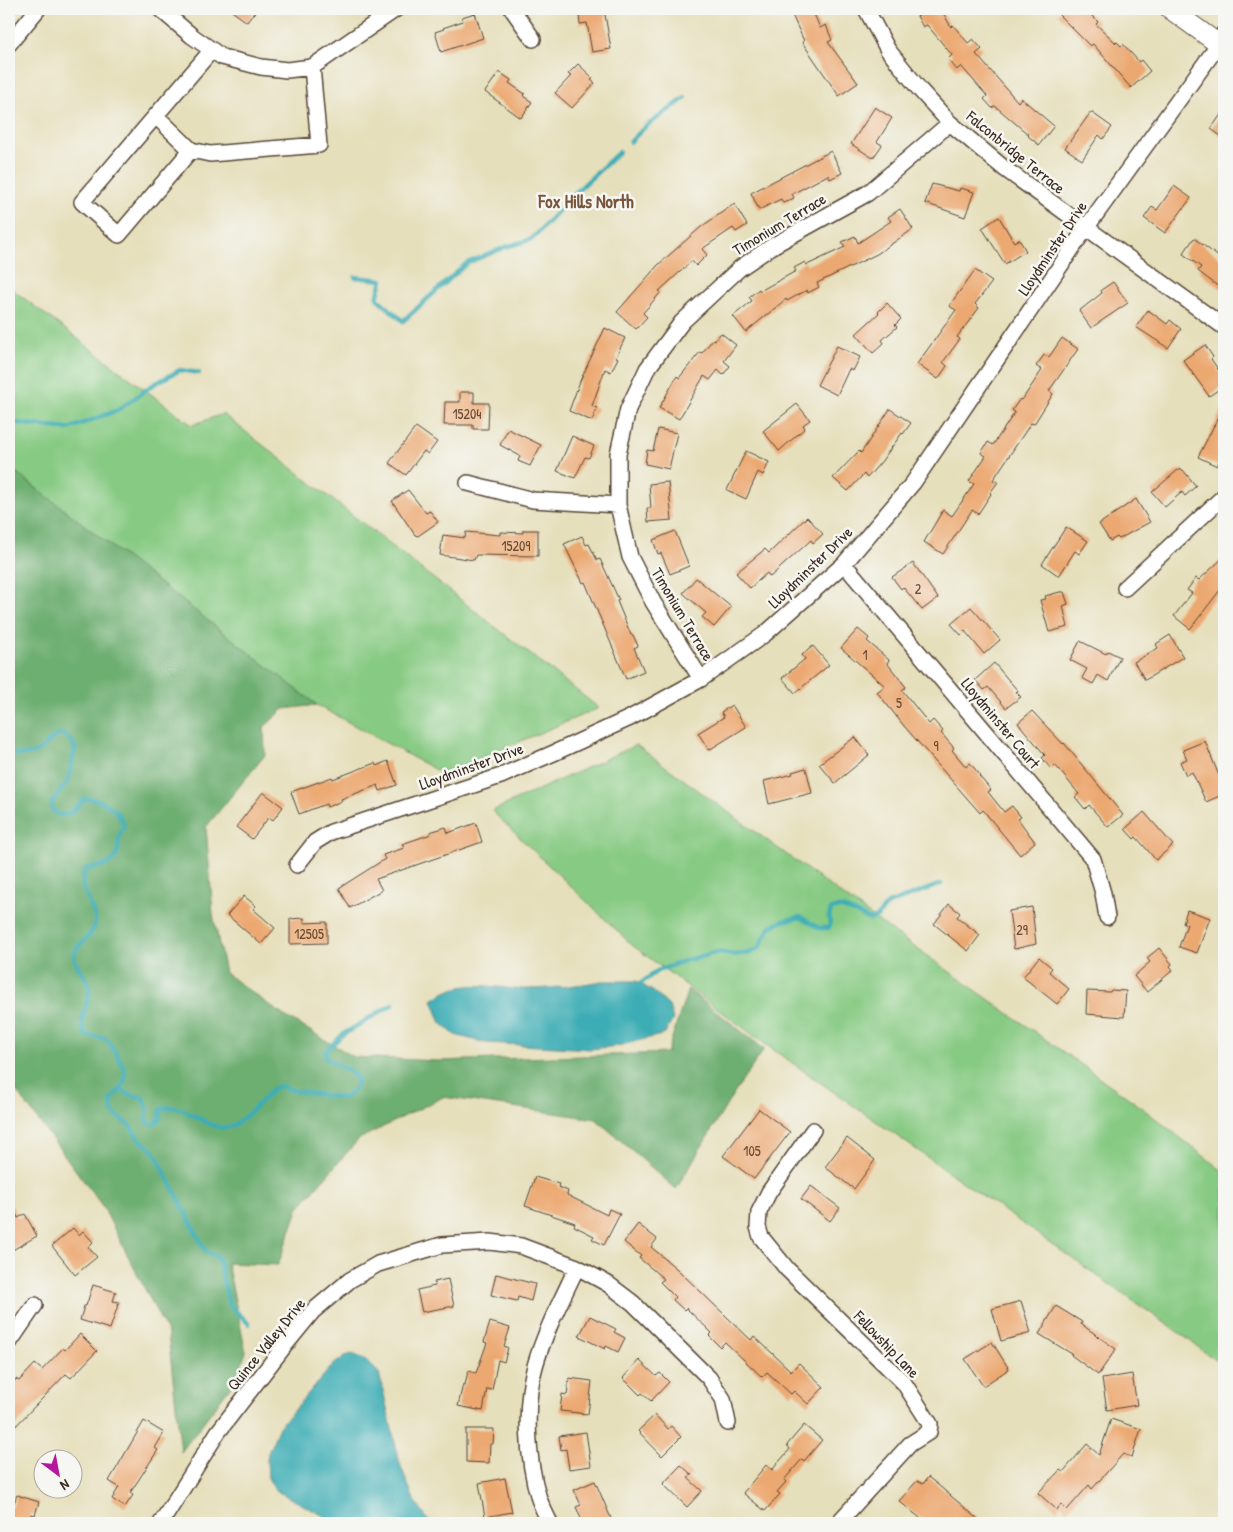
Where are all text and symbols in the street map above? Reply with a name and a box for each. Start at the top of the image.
street label: Falconbridge Terrace [961,105,1071,199]
street label: Timonium Terrace [728,187,830,261]
district label: Fox Hills North [537,189,634,214]
street label: Lloydminster Drive [1012,196,1092,299]
house number: 15204 [452,404,482,423]
street label: Lloydminster Drive [763,521,857,613]
house number: 15209 [502,536,530,555]
street label: Timonium Terrace [646,563,720,665]
house number: 2 [915,579,922,598]
house number: 1 [862,645,868,664]
street label: Lloydminster Court [956,673,1046,774]
house number: 5 [896,693,902,712]
house number: 9 [933,736,939,755]
street label: Lloydminster Drive [416,737,527,795]
house number: 29 [1016,920,1028,939]
house number: 12505 [294,924,324,943]
house number: 105 [743,1141,761,1160]
street label: Quince Valley Drive [222,1293,311,1395]
street label: Fellowship Lane [849,1305,925,1383]
north arrow [32,1450,82,1500]
text: N [56,1475,73,1496]

